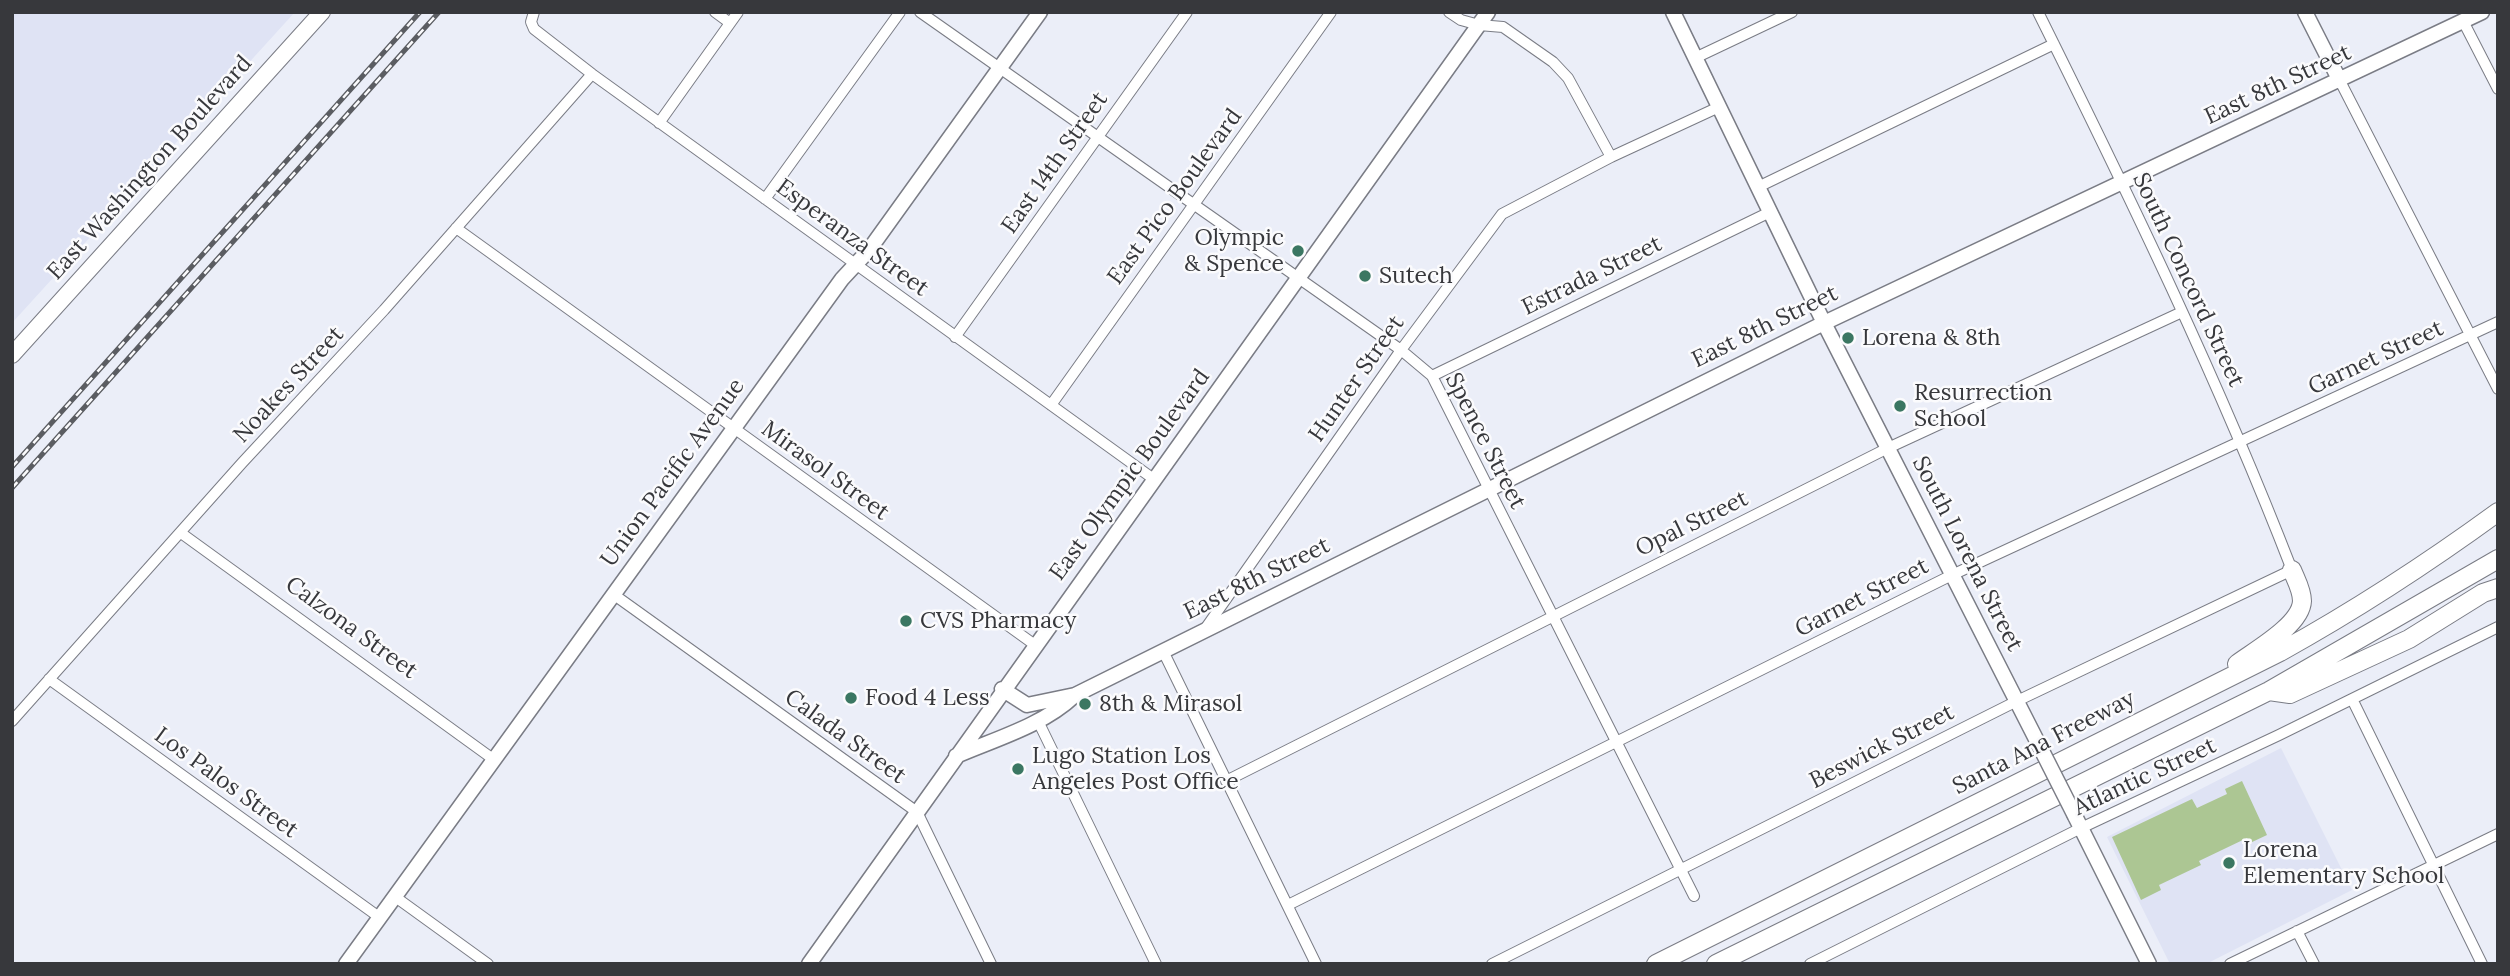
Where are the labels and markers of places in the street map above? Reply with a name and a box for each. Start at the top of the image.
place label: Olympic & Spence [1184,224,1284,278]
marker: Olympic & Spence [1290,243,1306,259]
place label: Sutech [1379,262,1453,290]
marker: Sutech [1357,268,1373,284]
place label: Lorena & 8th [1862,324,2001,352]
marker: Lorena & 8th [1840,330,1856,346]
place label: Resurrection School [1914,379,2052,433]
marker: Resurrection School [1892,398,1908,414]
place label: CVS Pharmacy [920,607,1076,635]
marker: CVS Pharmacy [898,613,914,629]
place label: Food 4 Less [865,684,990,712]
marker: Food 4 Less [843,690,859,706]
place label: 8th & Mirasol [1099,690,1242,718]
marker: 8th & Mirasol [1077,696,1093,712]
place label: Lugo Station Los Angeles Post Office [1032,742,1239,796]
marker: Lugo Station Los Angeles Post Office [1010,761,1026,777]
place label: Lorena Elementary School [2243,836,2444,890]
marker: Lorena Elementary School [2221,855,2237,871]

